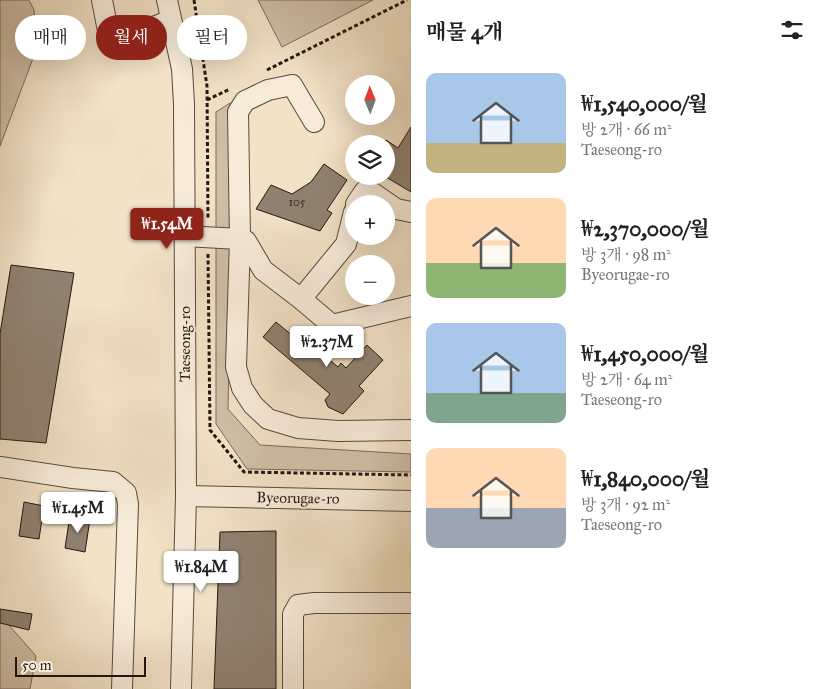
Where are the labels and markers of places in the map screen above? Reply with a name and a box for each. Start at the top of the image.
pin: ₩1.54M [126,208,208,250]
pin: ₩2.37M [286,326,368,368]
pin: ₩1.45M [37,492,119,534]
pin: ₩1.84M [160,550,242,593]

